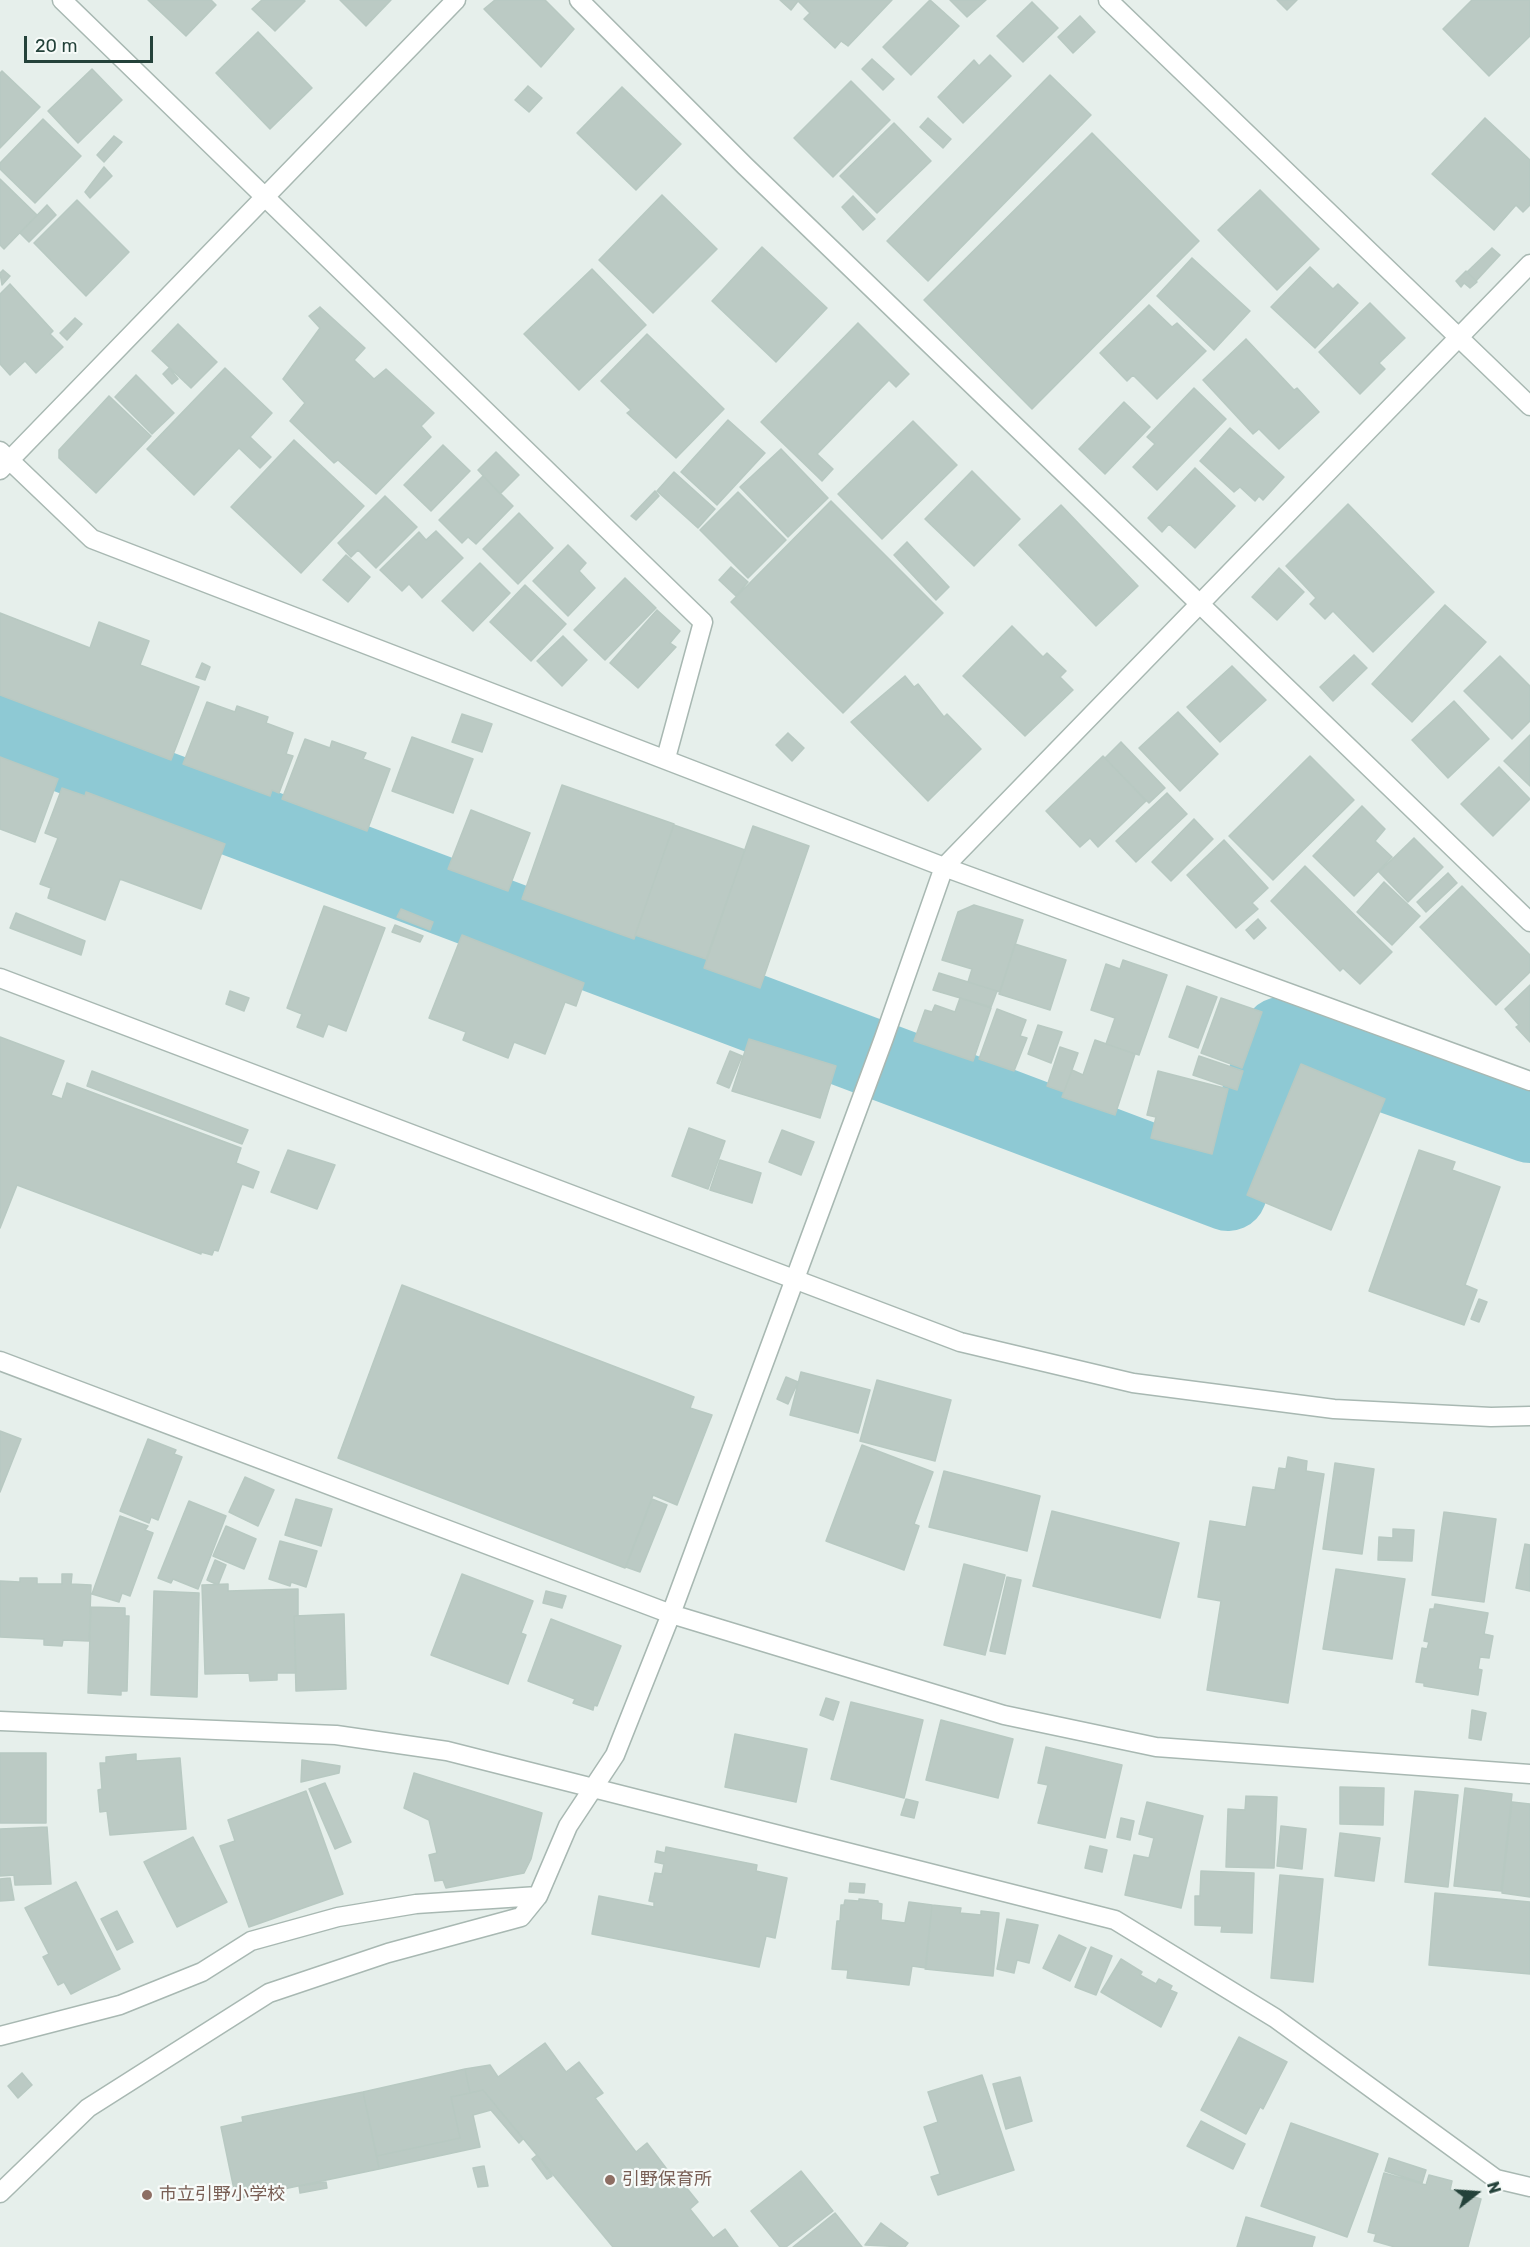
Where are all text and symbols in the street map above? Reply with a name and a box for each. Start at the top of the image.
scale bar [27,24,156,62]
text: 20 m [35,35,77,57]
north arrow [1446,2163,1506,2223]
place label: 引野保育所 [622,2169,712,2191]
marker: 引野保育所 [603,2173,617,2187]
text: N [1483,2179,1504,2196]
place label: 市立引野小学校 [159,2184,285,2206]
marker: 市立引野小学校 [140,2188,154,2202]

